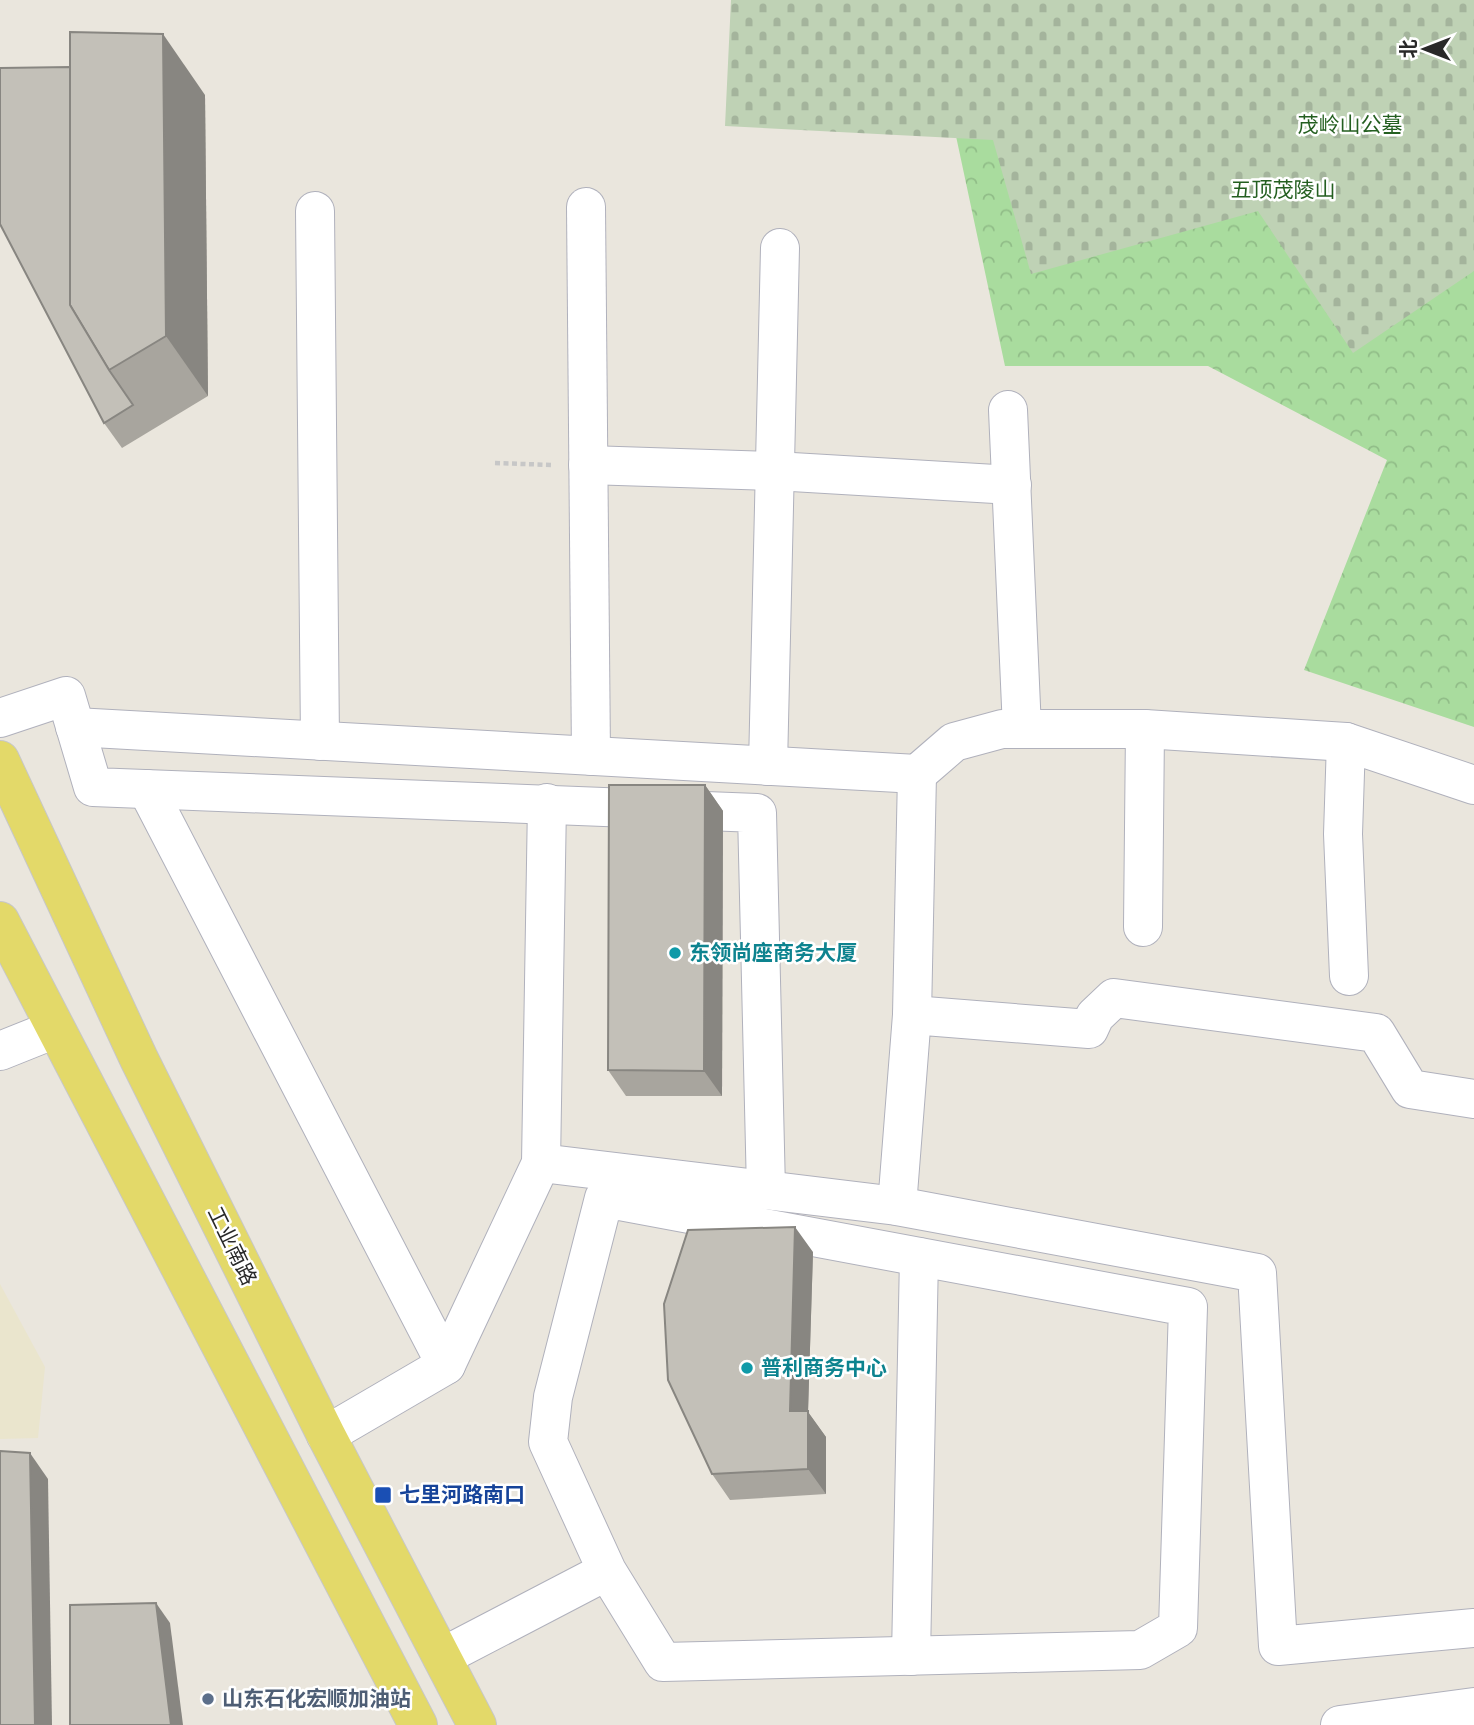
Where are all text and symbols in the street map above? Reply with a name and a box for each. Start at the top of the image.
north arrow [1390,14,1460,84]
text: 北 [1397,39,1419,59]
park label: 茂岭山公墓 [1298,112,1403,137]
park label: 五顶茂陵山 [1231,177,1336,202]
place label: 东领尚座商务大厦 [689,940,857,965]
marker: 东领尚座商务大厦 [667,945,683,961]
street label: 工业南路 [203,1203,262,1289]
place label: 普利商务中心 [761,1355,887,1380]
marker: 普利商务中心 [739,1360,755,1376]
place label: 七里河路南口 [399,1482,525,1507]
marker: 七里河路南口 [373,1485,393,1505]
place label: 山东石化宏顺加油站 [222,1686,411,1711]
marker: 山东石化宏顺加油站 [200,1691,216,1707]

